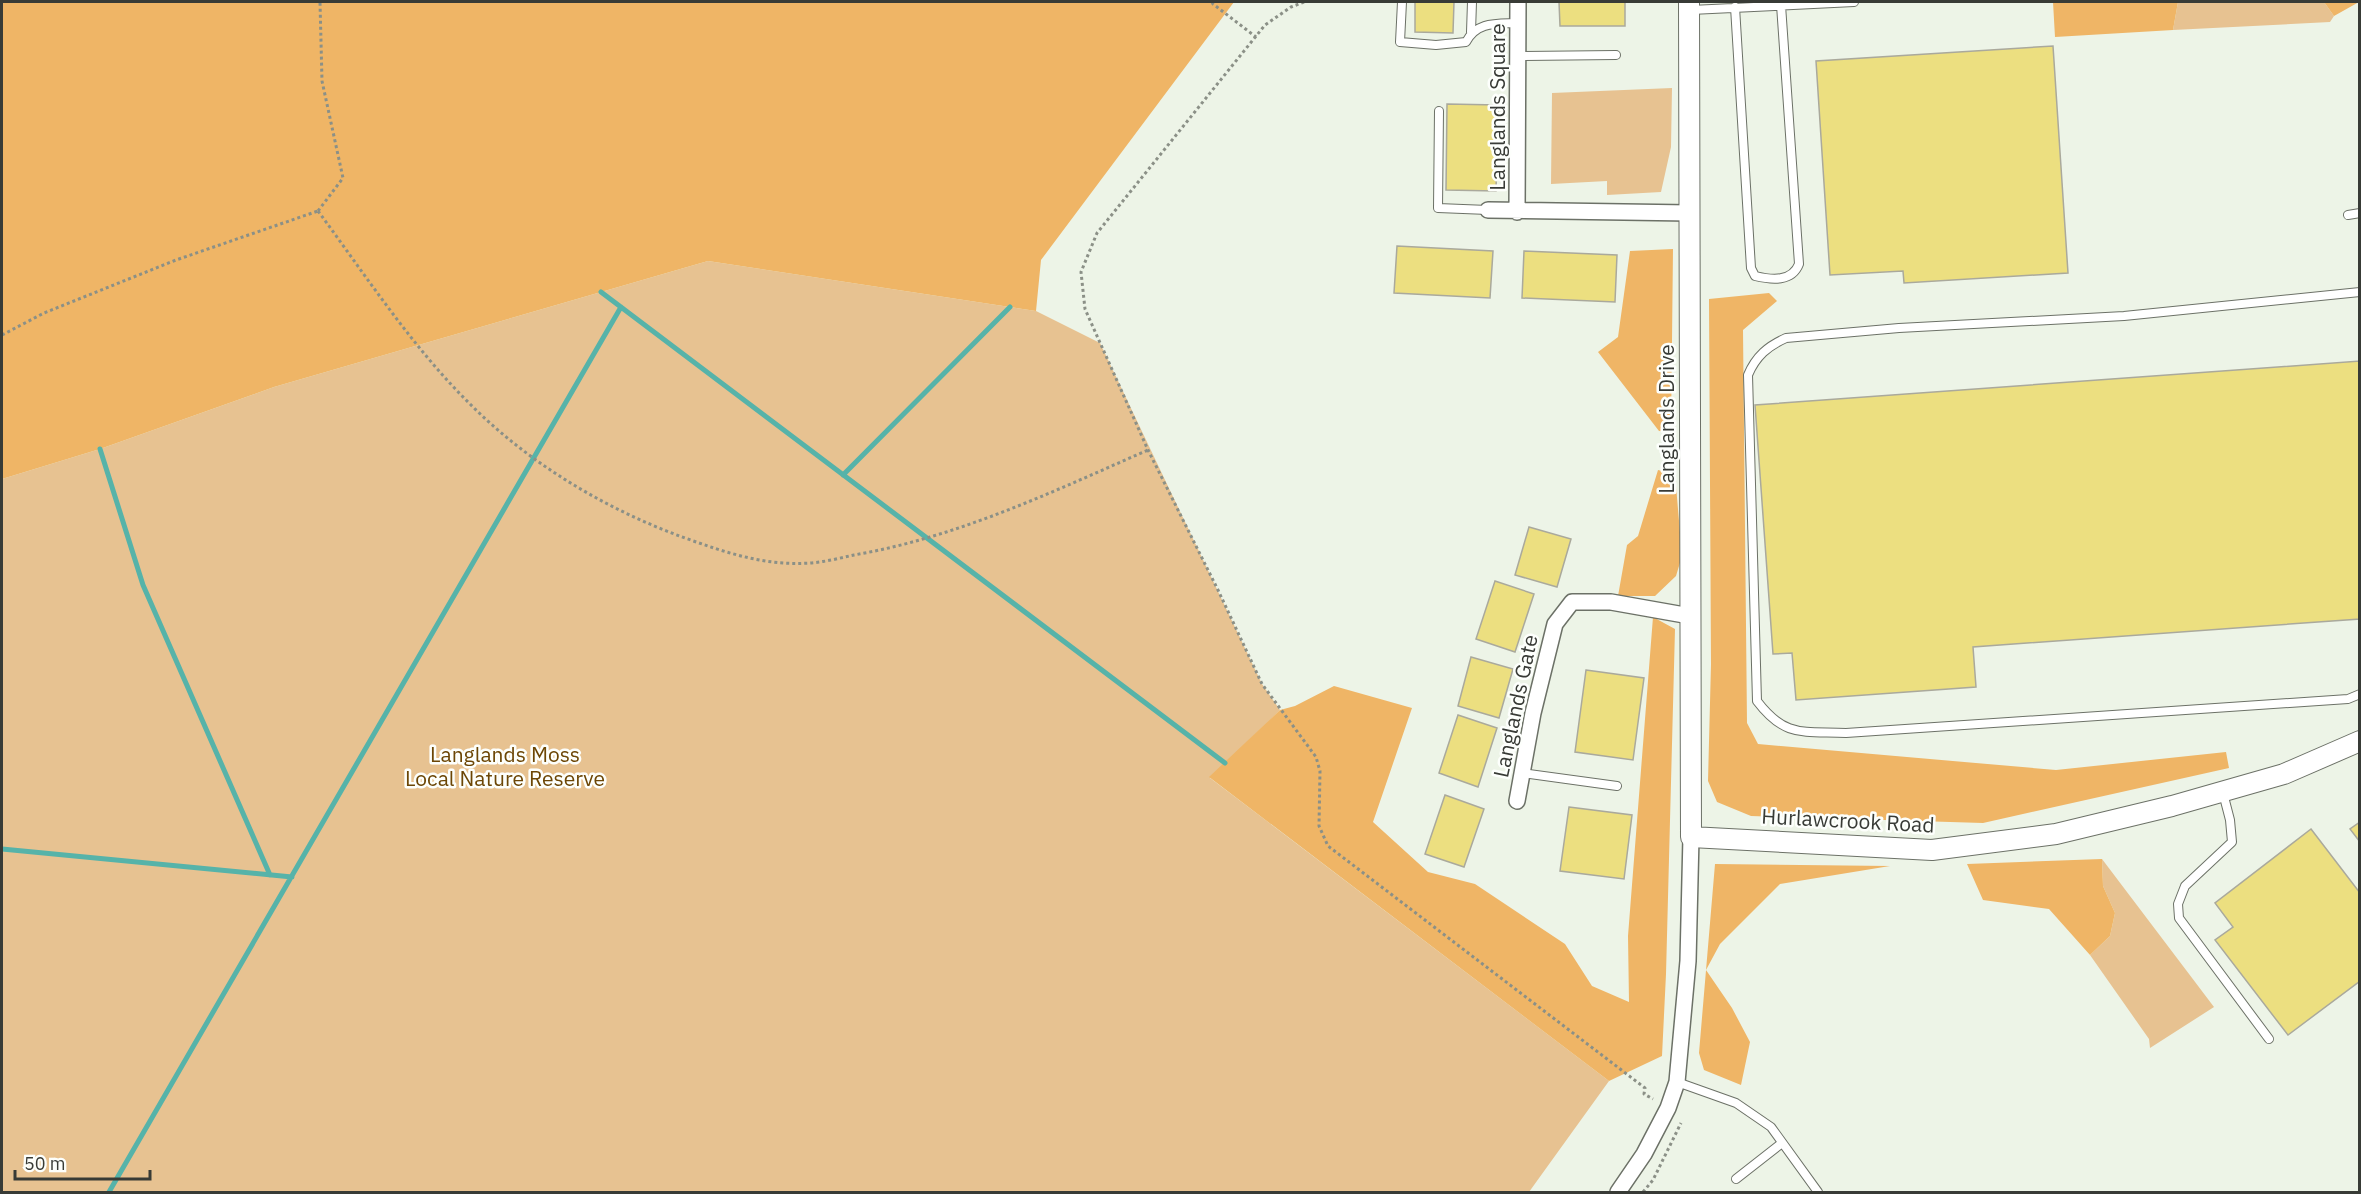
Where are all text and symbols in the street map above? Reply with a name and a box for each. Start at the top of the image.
street label: Langlands Square [1483,23,1511,191]
street label: Langlands Drive [1652,344,1680,494]
street label: Langlands Gate [1486,632,1544,780]
park label: Langlands Moss Local Nature Reserve [405,740,605,792]
street label: Hurlawcrook Road [1761,801,1935,839]
scale bar [15,1143,150,1181]
text: 50 m [24,1152,66,1175]

